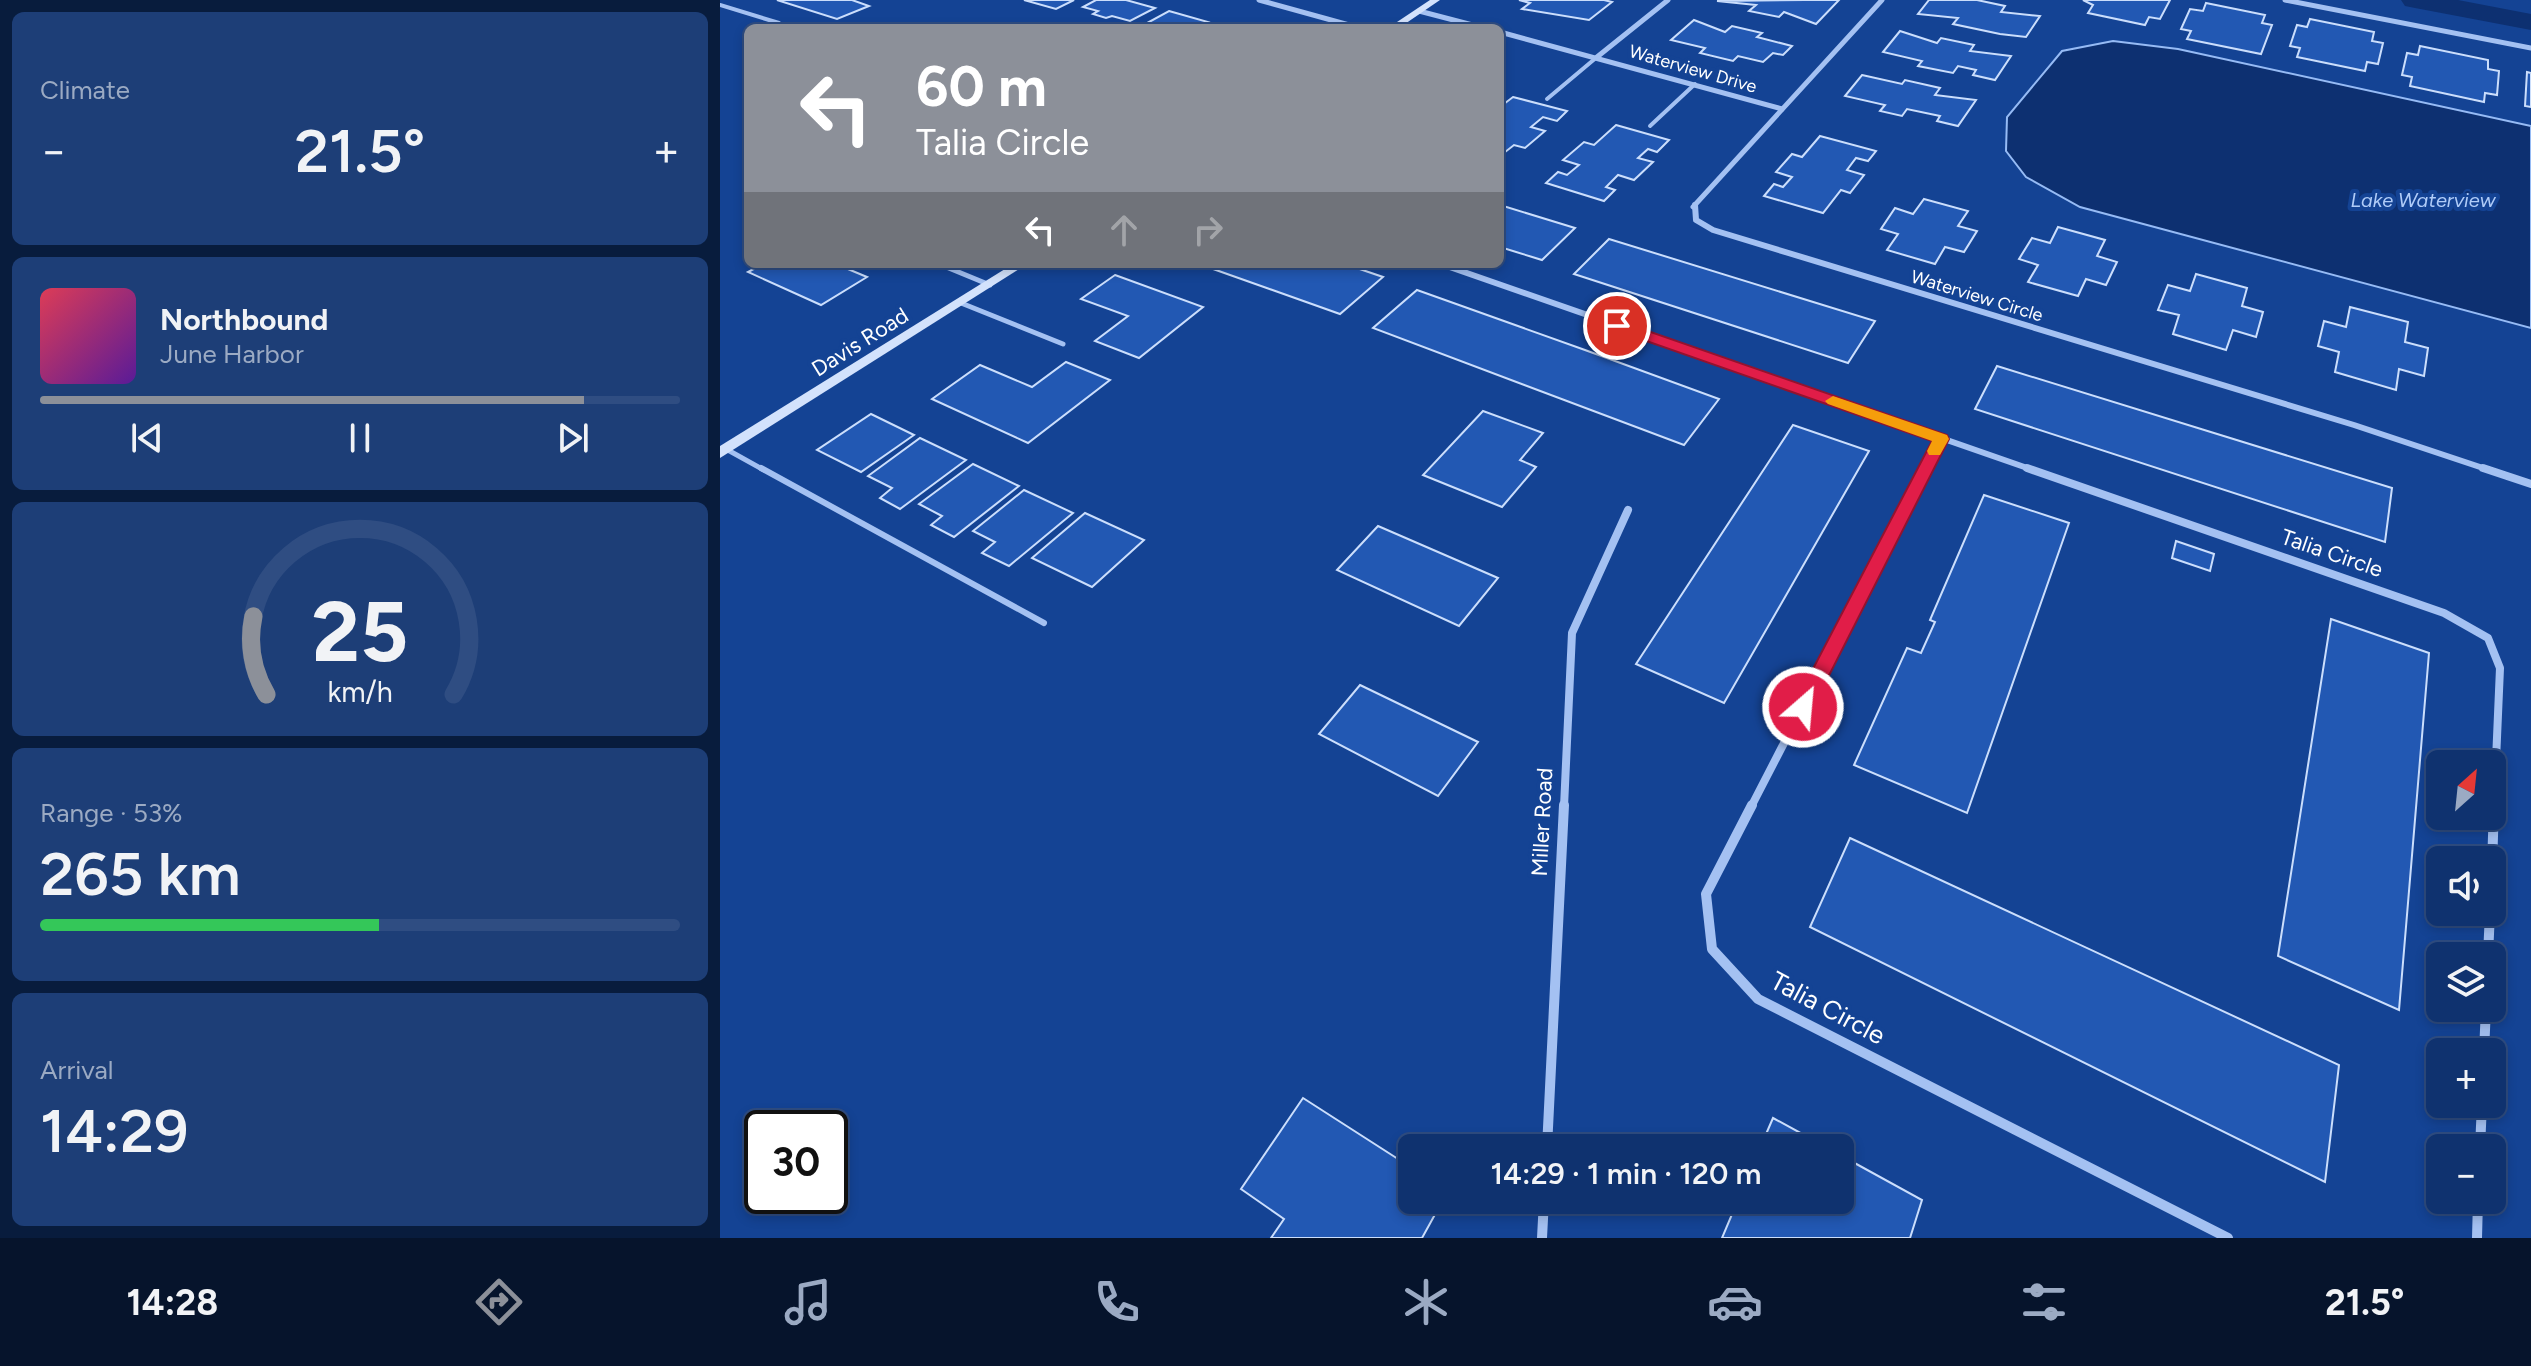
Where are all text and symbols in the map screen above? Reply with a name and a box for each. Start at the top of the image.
street label: Waterview Drive [1627,40,1759,98]
text: 60 m [916,53,1047,120]
icon: left [784,56,888,160]
text: Climate [40,74,130,106]
text: 21.5° [295,115,425,187]
text: Talia Circle [916,121,1089,164]
text: − [40,124,67,177]
text: + [653,124,680,177]
water label: Lake Waterview [2351,188,2497,212]
icon: left [1018,208,1062,252]
icon: ahead [1102,208,1146,252]
icon: right [1186,208,1230,252]
street label: Waterview Circle [1908,265,2046,327]
pin [1583,292,1651,360]
text: Northbound [160,301,328,338]
street label: Davis Road [807,302,913,382]
icon: arrive [1595,304,1639,348]
text: June Harbor [160,338,304,370]
icon: previous [125,416,169,460]
icon: pause [338,416,382,460]
icon: next [551,416,595,460]
street label: Talia Circle [2278,523,2386,583]
text: 25 [312,582,408,682]
position arrow [1761,665,1845,749]
text: km/h [327,675,393,709]
north arrow [2426,750,2506,830]
map controls [2426,750,2506,1214]
street label: Miller Road [1526,767,1558,877]
text: Range · 53% [40,797,182,829]
text: 265 km [40,838,241,910]
button: sound [2426,846,2506,926]
button: layers [2426,942,2506,1022]
street label: Talia Circle [1765,965,1891,1051]
button: + [2426,1038,2506,1118]
text: Arrival [40,1054,113,1086]
text: 14:29 [40,1095,188,1167]
speed limit sign: 30 [744,1110,848,1214]
button: − [2426,1134,2506,1214]
text: 14:29 · 1 min · 120 m [1491,1155,1761,1192]
icon: directions [471,1274,527,1330]
icon: music [780,1274,836,1330]
icon: phone [1089,1274,1145,1330]
icon: climate [1398,1274,1454,1330]
icon: car [1707,1274,1763,1330]
icon: filters [2016,1274,2072,1330]
text: 14:28 [126,1281,218,1324]
text: 21.5° [2325,1281,2404,1324]

